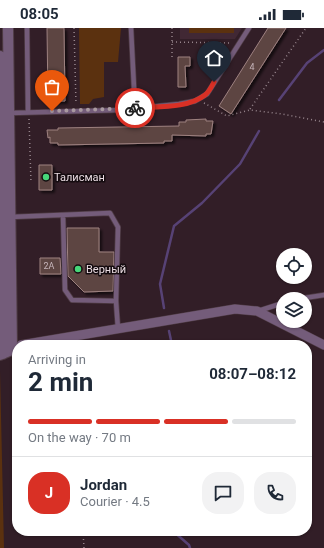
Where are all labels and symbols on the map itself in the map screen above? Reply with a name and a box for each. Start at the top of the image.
pin [197,41,231,82]
house number: 4 [249,62,255,72]
pin [35,70,69,111]
courier [115,88,155,128]
place label: Талисман [54,171,105,184]
marker: Талисман [41,172,51,182]
house number: 2А [44,261,55,271]
place label: Верный [86,263,126,276]
marker: Верный [73,264,83,274]

